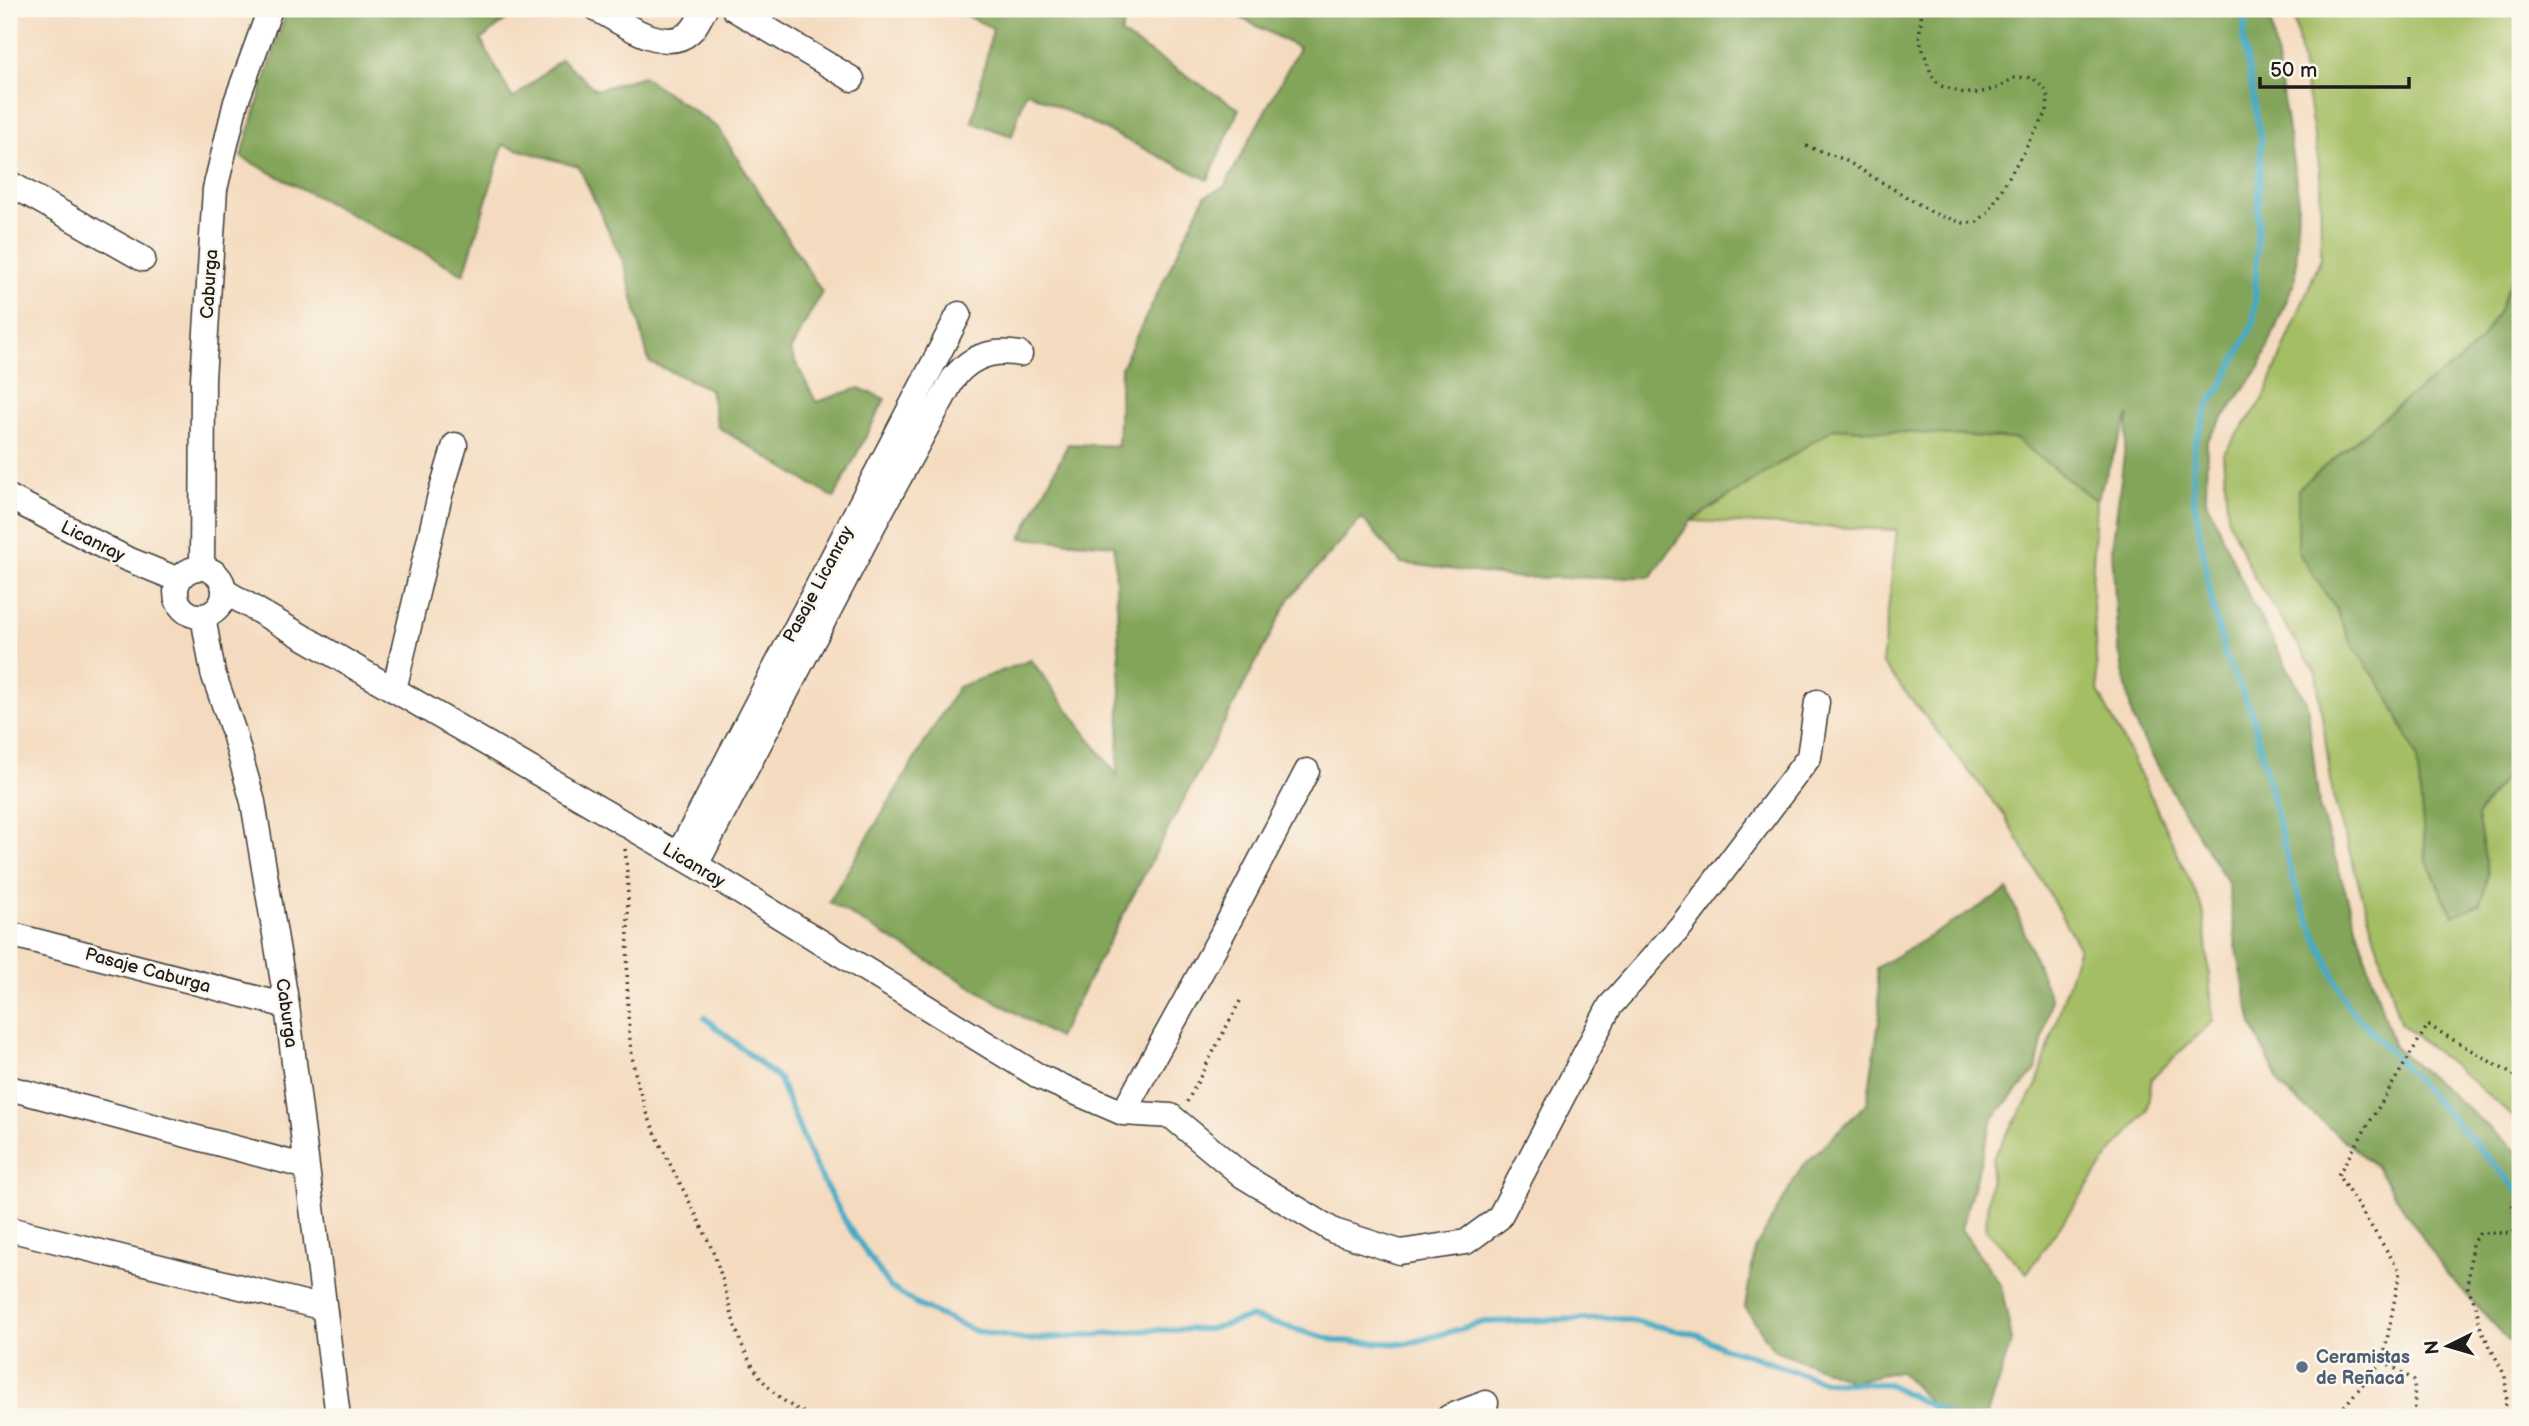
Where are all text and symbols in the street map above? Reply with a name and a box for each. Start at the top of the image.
scale bar [2260,46,2408,90]
text: 50 m [2270,58,2317,83]
street label: Caburga [197,249,222,320]
street label: Licanray [57,516,129,567]
street label: Pasaje Licanray [779,522,858,646]
street label: Licanray [659,839,729,893]
street label: Pasaje Caburga [83,944,213,997]
street label: Caburga [271,977,302,1049]
north arrow [2414,1310,2484,1380]
text: N [2420,1339,2445,1355]
place label: Ceramistas de Reñaca [2316,1347,2410,1389]
marker: Ceramistas de Reñaca [2294,1359,2310,1375]

